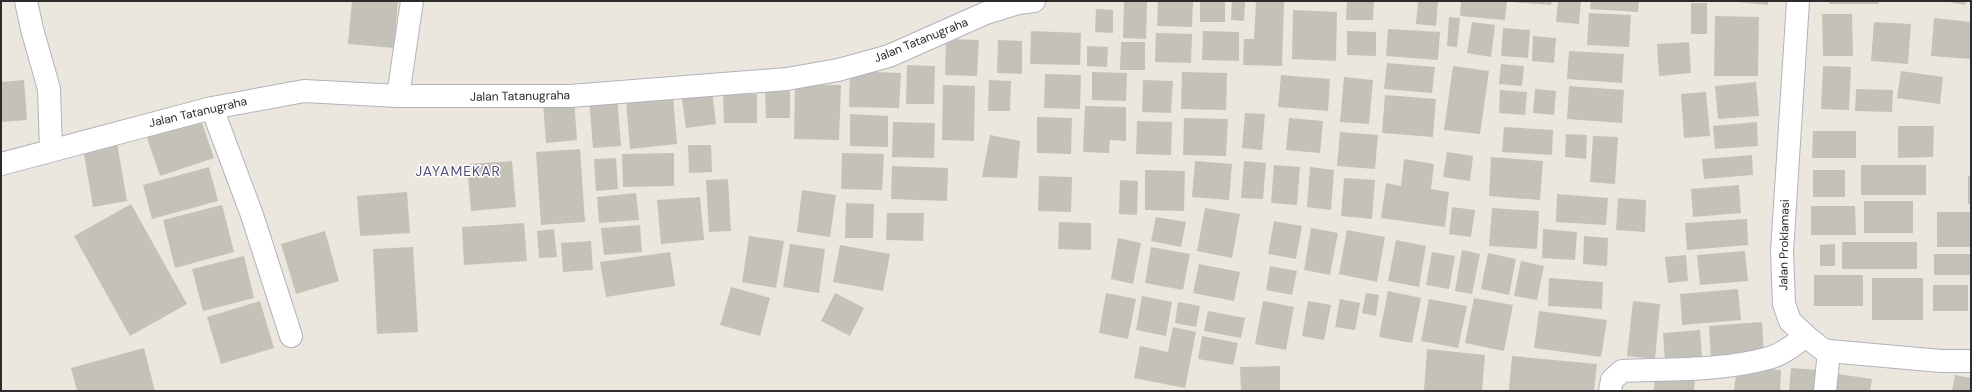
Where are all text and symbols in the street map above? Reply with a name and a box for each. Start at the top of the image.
street label: Jalan Tatanugraha [872,14,970,66]
street label: Jalan Tatanugraha [470,87,570,105]
street label: Jalan Tatanugraha [147,93,249,131]
district label: JAYAMEKAR [415,162,501,180]
street label: Jalan Proklamasi [1775,199,1793,291]

